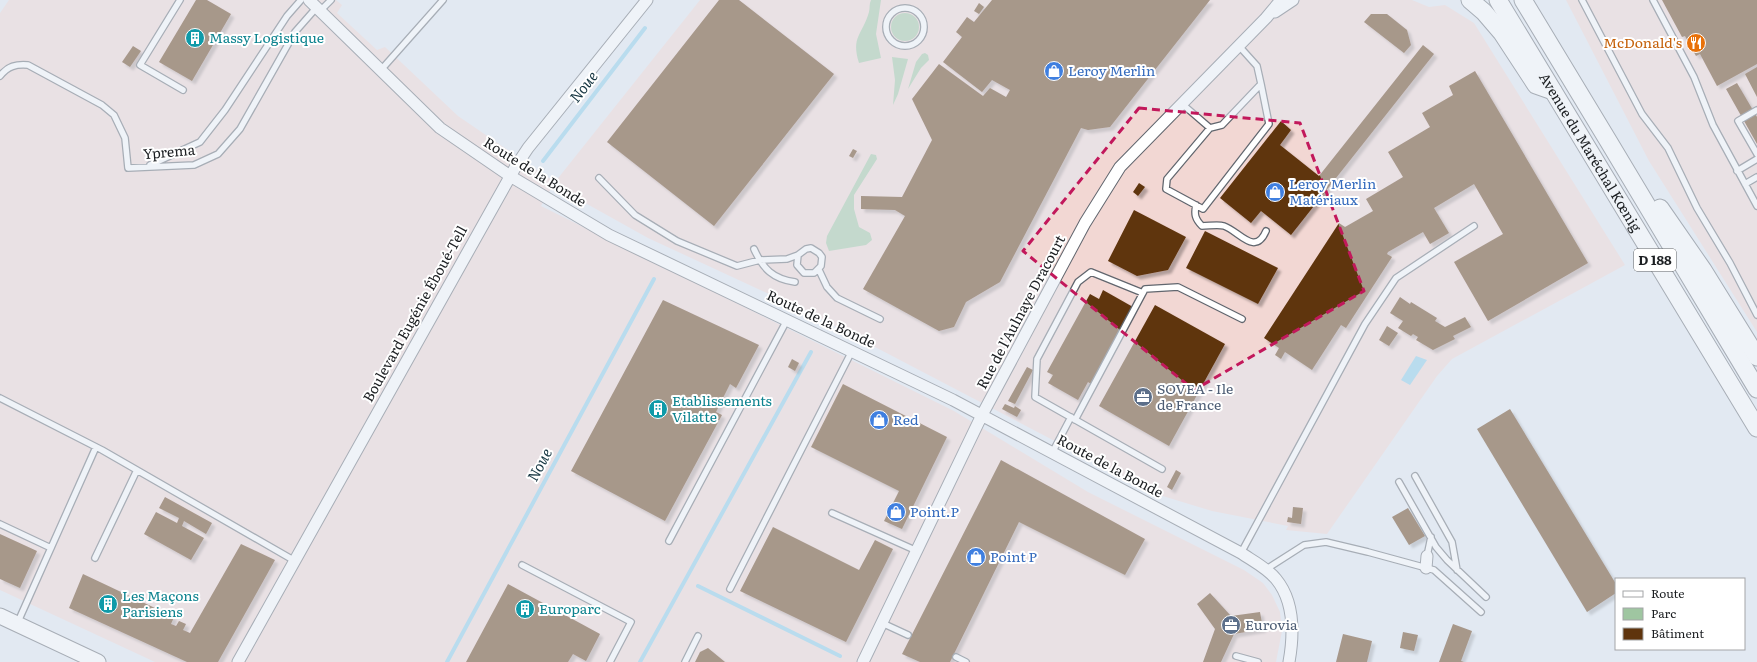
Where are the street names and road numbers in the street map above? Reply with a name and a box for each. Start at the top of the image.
street label: Avenue du Maréchal Kœnig [1535,68,1647,235]
street label: Route de la Bonde [480,131,591,211]
street label: Yprema [142,139,196,163]
street label: Boulevard Eugénie Éboué-Tell [357,221,471,405]
street label: Rue de l'Aulnaye Dracourt [971,231,1069,392]
road number: D 188 [1634,249,1676,271]
street label: Route de la Bonde [764,284,879,352]
street label: Route de la Bonde [1054,429,1167,502]

